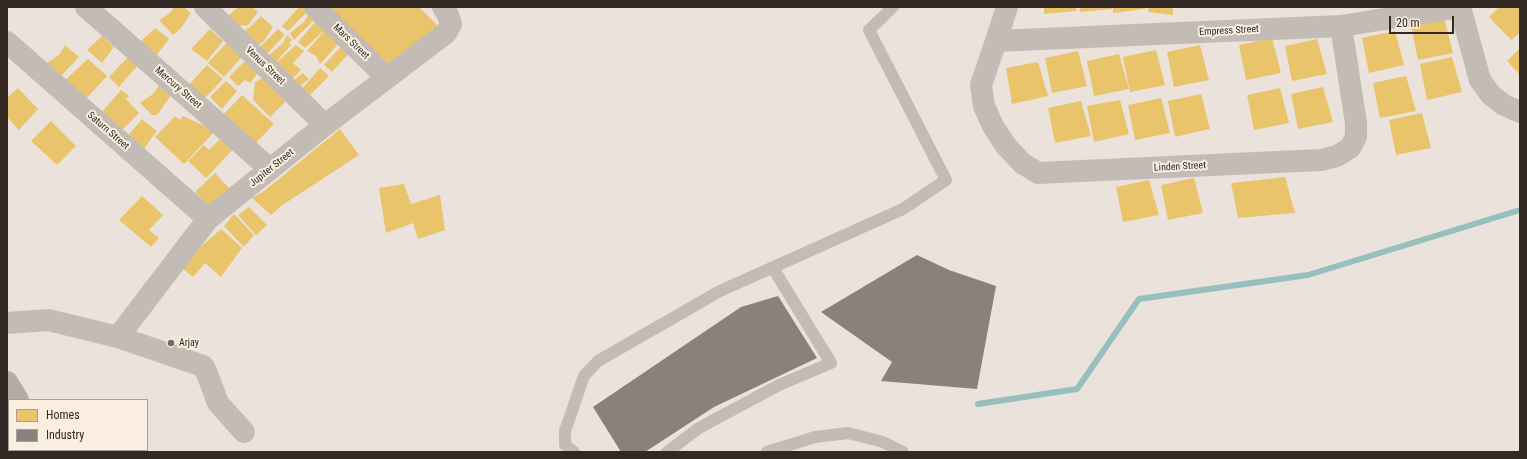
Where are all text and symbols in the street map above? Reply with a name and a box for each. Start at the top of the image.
scale bar [1391,8,1456,34]
text: 20 m [1396,16,1420,30]
street label: Mars Street [330,22,372,62]
street label: Empress Street [1199,23,1259,39]
street label: Venus Street [243,44,287,88]
street label: Mercury Street [152,65,204,111]
street label: Saturn Street [85,110,131,152]
street label: Jupiter Street [248,147,296,189]
street label: Linden Street [1154,160,1206,174]
place label: Arjay [179,337,199,349]
marker: Arjay [166,338,176,348]
legend [8,399,148,451]
text: Homes [46,408,80,422]
text: Industry [46,428,84,442]

